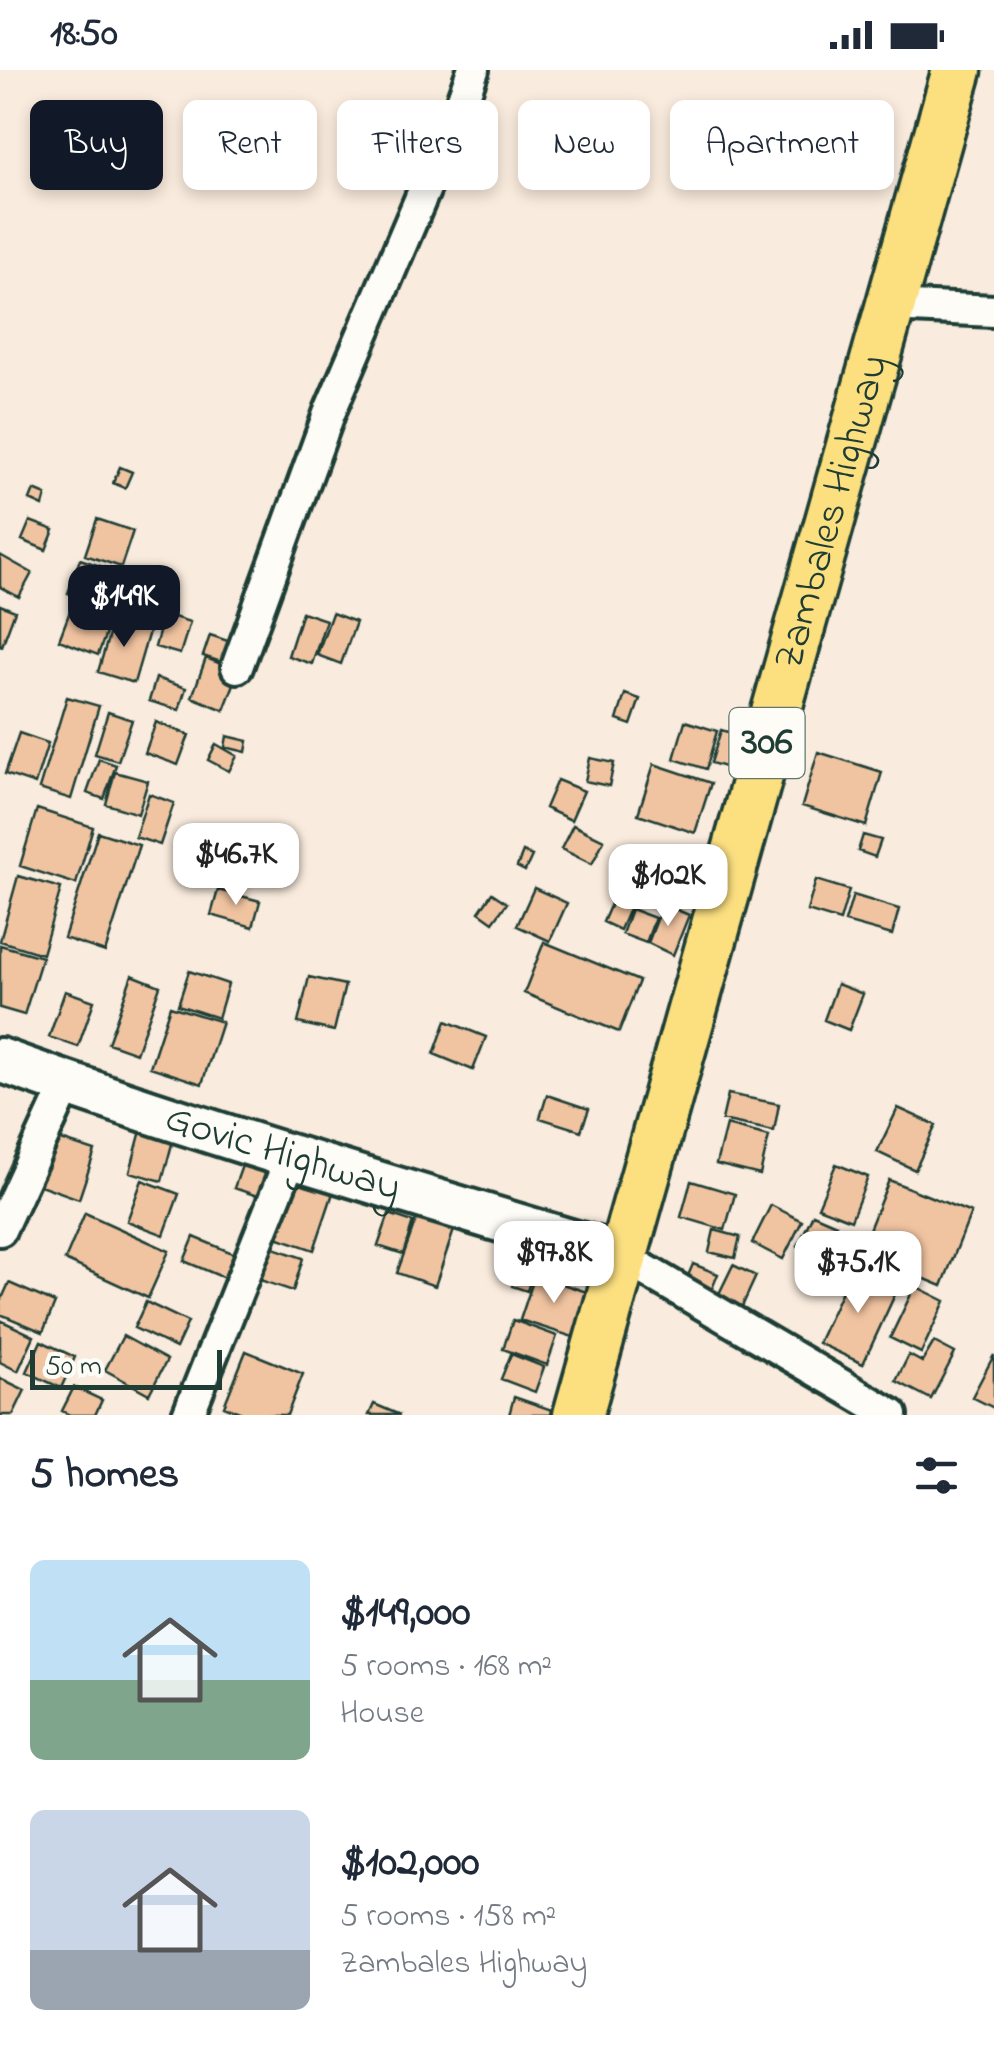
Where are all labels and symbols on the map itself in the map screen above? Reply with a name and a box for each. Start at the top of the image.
street label: Zambales Highway [759,348,906,677]
pin: $149K [54,565,194,650]
road number: 306 [730,708,804,778]
pin: $46.7K [155,823,317,908]
pin: $102K [598,844,738,929]
street label: Govic Highway [157,1088,408,1219]
pin: $97.8K [473,1221,635,1306]
pin: $75.1K [777,1231,939,1316]
scale bar [30,1345,222,1390]

